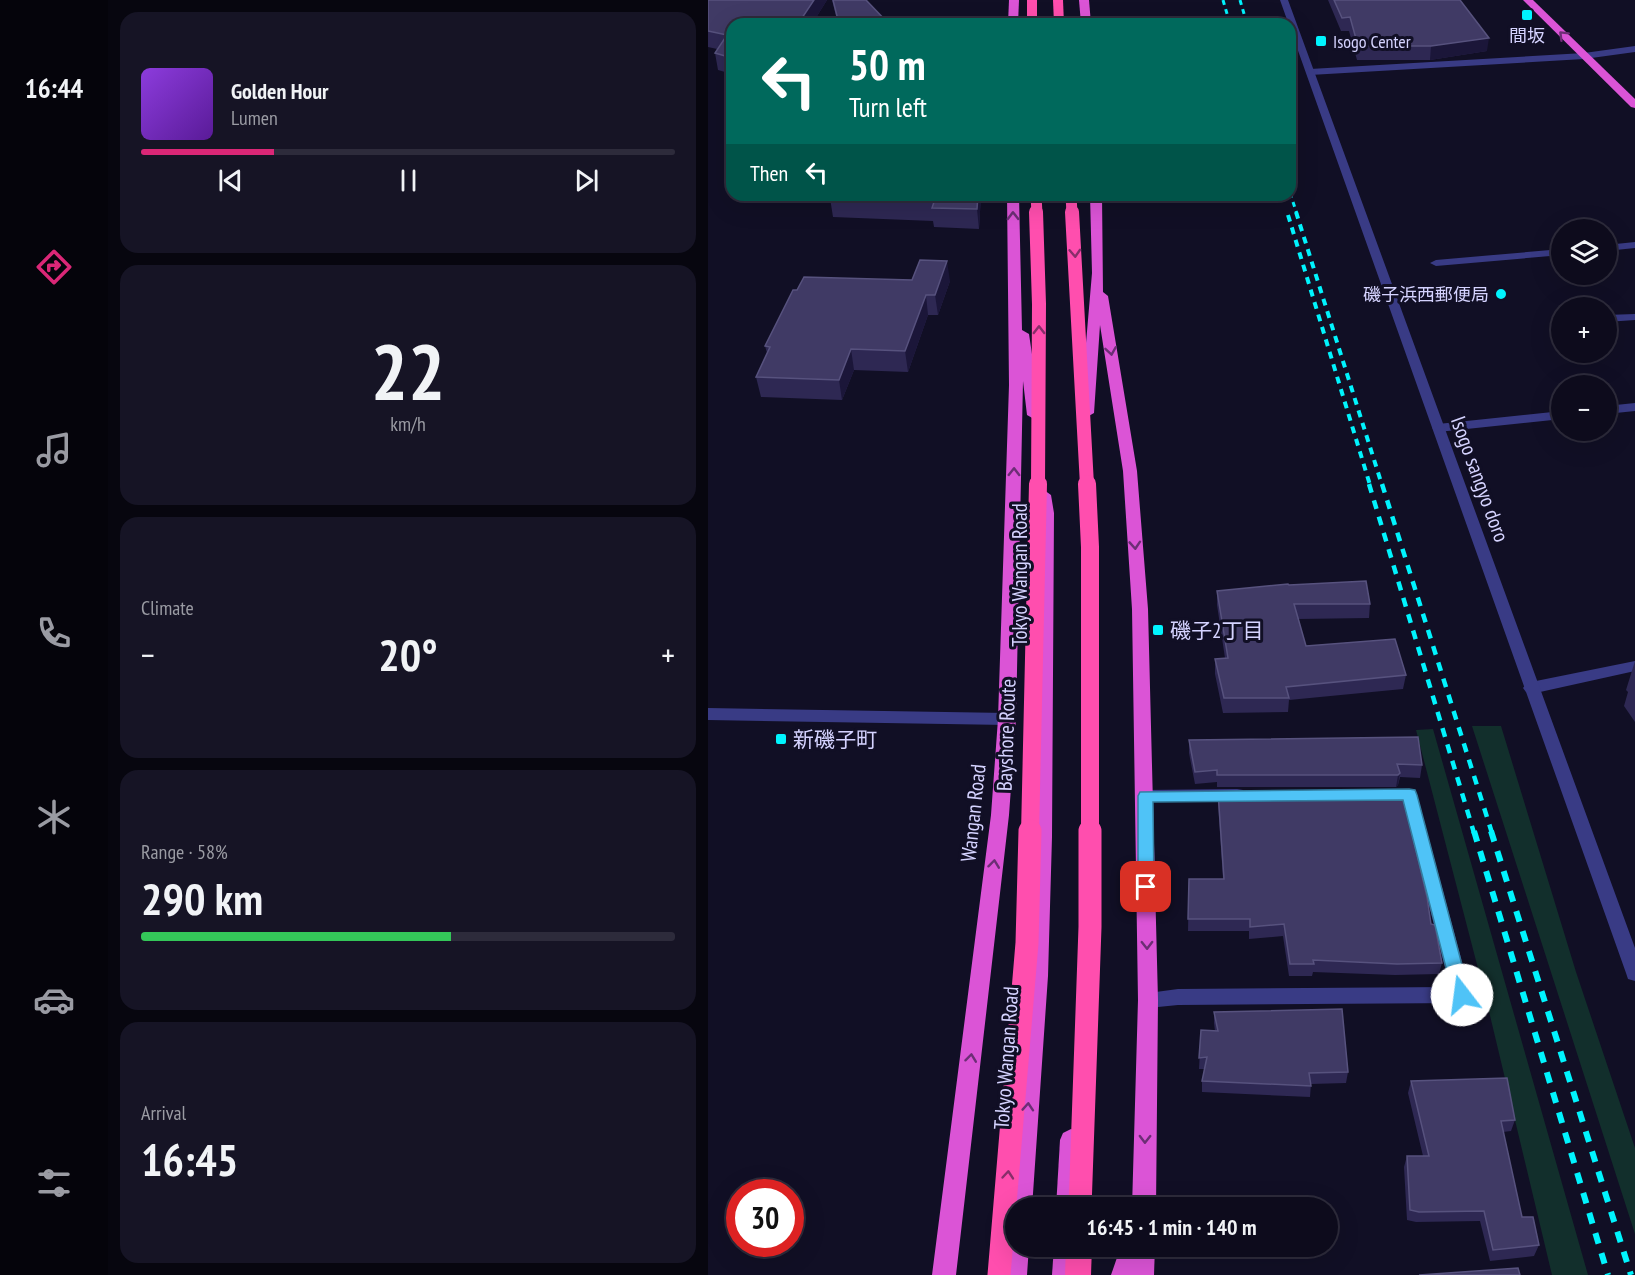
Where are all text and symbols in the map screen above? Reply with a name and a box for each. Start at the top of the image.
marker: 間坂 [1520,8,1534,22]
place label: 間坂 [1509,24,1545,47]
place label: Isogo Center [1333,30,1411,53]
one-way arrow [1559,31,1569,42]
marker: Isogo Center [1314,34,1328,48]
text: 50 m [849,37,926,92]
icon: left [750,42,828,120]
text: 16:44 [25,71,83,105]
text: Golden Hour [231,77,329,105]
text: Turn left [849,90,927,124]
text: Lumen [231,105,278,131]
icon: left [800,156,833,189]
text: Then [750,159,788,187]
icon: previous [214,164,247,197]
icon: pause [392,164,425,197]
icon: next [570,164,603,197]
one-way arrow [1007,212,1019,221]
map controls [1551,219,1617,441]
button: layers [1551,219,1617,285]
icon: directions [33,246,75,288]
one-way arrow [1069,249,1082,258]
place label: 磯子浜西郵便局 [1363,283,1489,306]
marker: 磯子浜西郵便局 [1494,287,1508,301]
button: + [1551,297,1617,363]
text: 22 [371,321,445,422]
one-way arrow [1033,325,1045,334]
one-way arrow [1104,347,1116,356]
button: − [1551,375,1617,441]
text: km/h [390,411,426,437]
street label: Isogo sangyo doro [1445,412,1515,546]
icon: music [33,429,75,471]
one-way arrow [1007,467,1020,476]
street label: Tokyo Wangan Road [1006,503,1033,647]
one-way arrow [1129,540,1142,549]
text: Climate [141,595,194,621]
icon: phone [33,612,75,654]
place label: 磯子2丁目 [1170,617,1263,644]
marker: 磯子2丁目 [1151,623,1165,637]
text: 20° [378,625,438,683]
text: − [141,633,155,676]
text: + [661,633,675,676]
street label: Bayshore Route [991,678,1021,792]
place label: 新磯子町 [793,726,877,753]
marker: 新磯子町 [774,732,788,746]
street label: Wangan Road [954,763,992,863]
icon: climate [33,796,75,838]
text: Range · 58% [141,839,228,865]
one-way arrow [987,860,999,869]
pin [1120,861,1171,912]
text: 290 km [141,869,263,927]
icon: arrive [1129,870,1162,903]
one-way arrow [1141,940,1154,949]
position arrow [1430,963,1494,1027]
icon: car [33,979,75,1021]
street label: Tokyo Wangan Road [988,985,1024,1131]
one-way arrow [964,1053,976,1062]
text: Arrival [141,1100,186,1126]
one-way arrow [1021,1103,1034,1112]
text: 16:45 [141,1130,238,1188]
one-way arrow [1139,1135,1152,1144]
icon: filters [33,1162,75,1204]
one-way arrow [1001,1170,1014,1179]
speed limit sign: 30 [726,1179,804,1257]
text: 16:45 · 1 min · 140 m [1086,1213,1257,1241]

